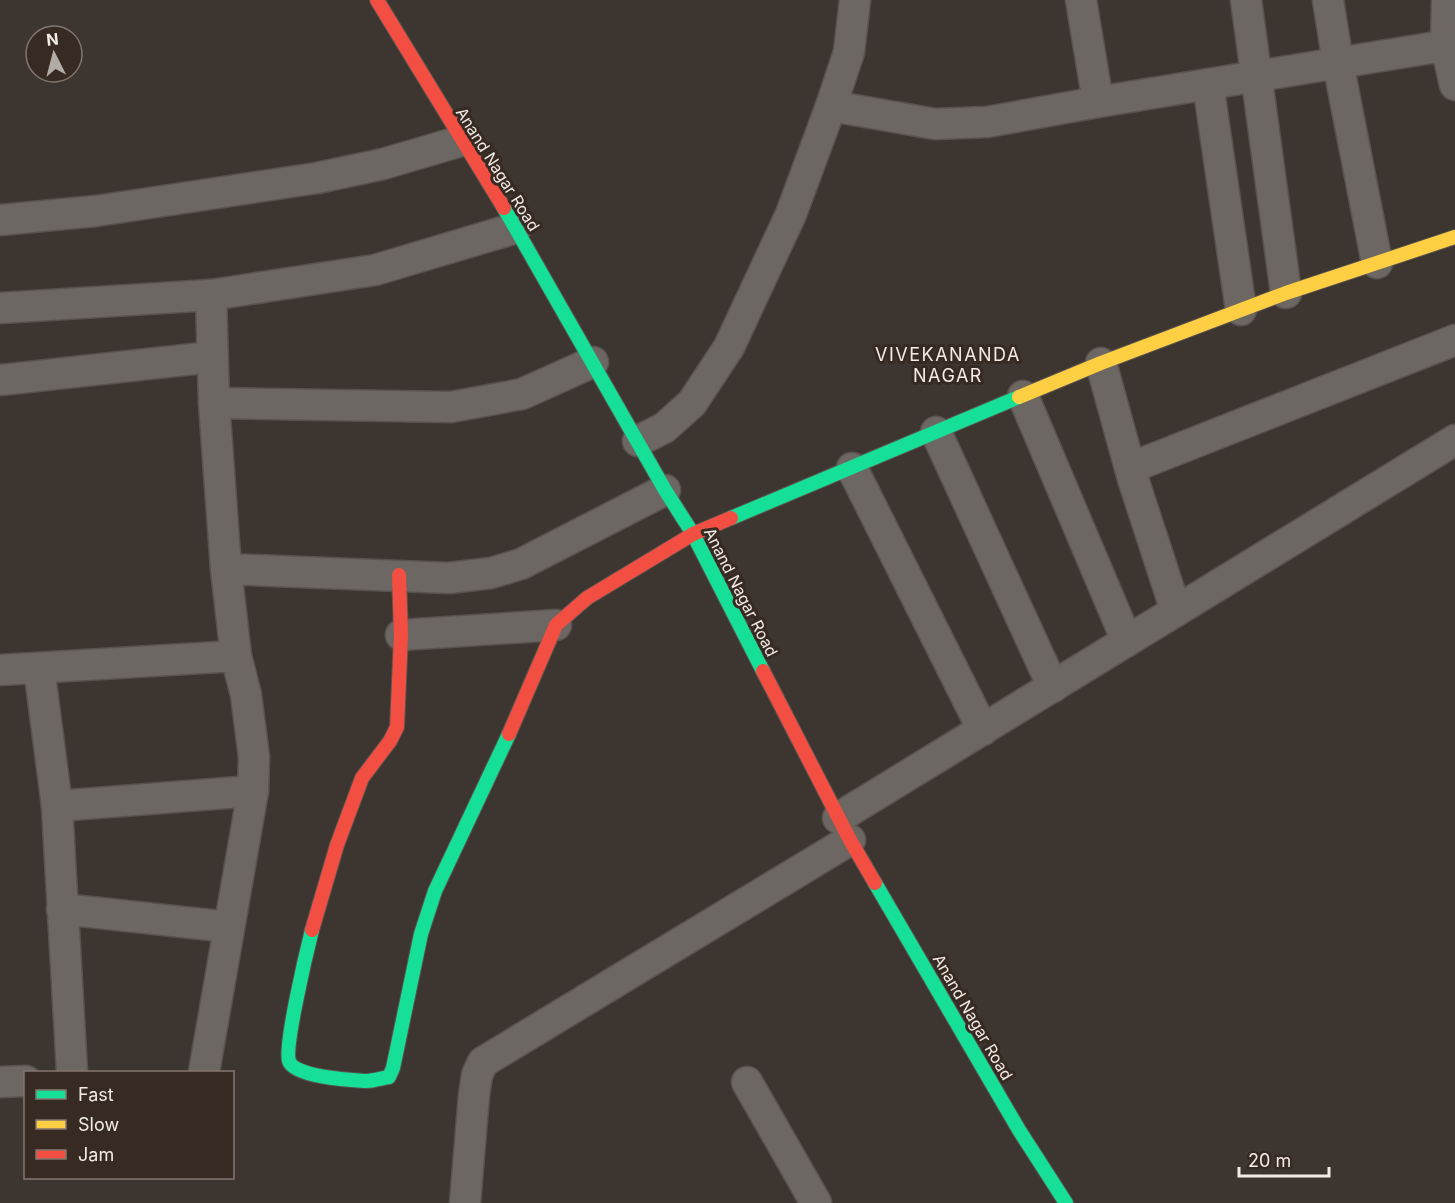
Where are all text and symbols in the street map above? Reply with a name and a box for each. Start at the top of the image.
north arrow [24,24,84,84]
text: N [45,28,60,50]
street label: Anand Nagar Road [452,103,544,235]
district label: VIVEKANANDA NAGAR [875,344,1021,386]
street label: Anand Nagar Road [700,524,782,660]
street label: Anand Nagar Road [929,950,1017,1084]
legend [24,1071,234,1179]
text: Fast [78,1084,114,1105]
text: Slow [78,1114,119,1135]
scale bar [1239,1140,1329,1178]
text: Jam [78,1144,114,1165]
text: 20 m [1248,1150,1291,1171]

